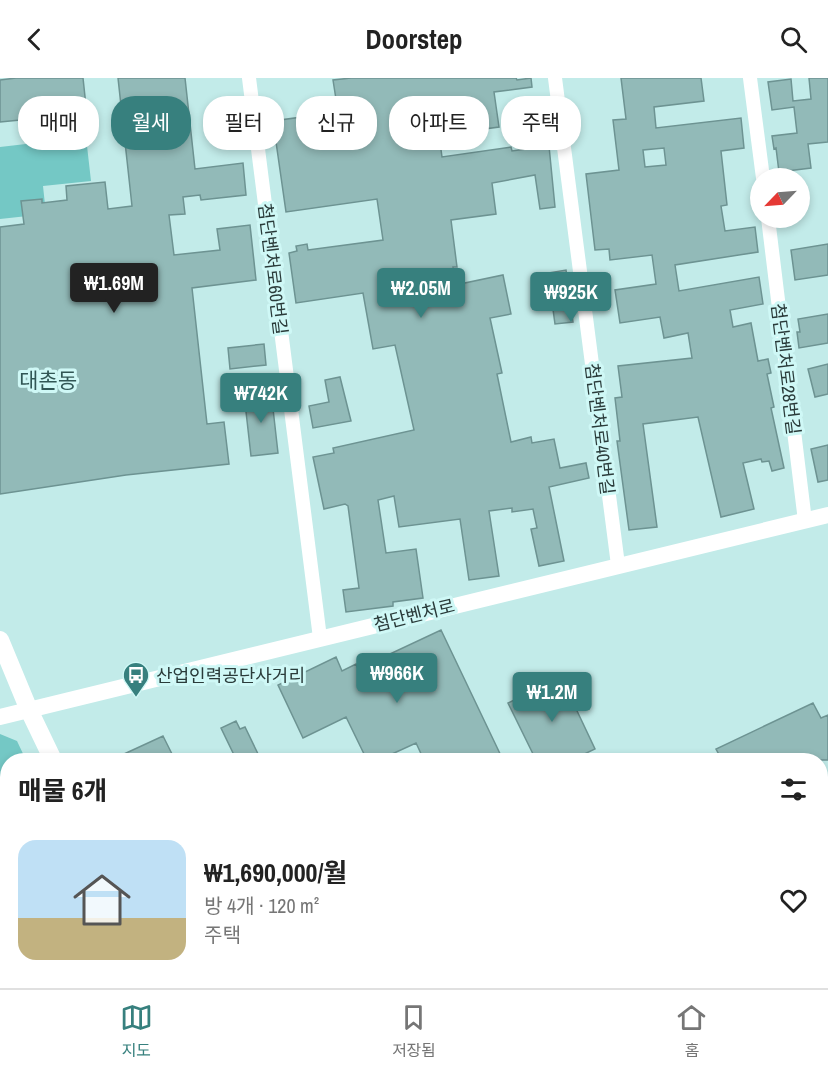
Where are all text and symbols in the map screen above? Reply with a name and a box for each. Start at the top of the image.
text: Doorstep [365,21,463,57]
icon: back [18,23,51,56]
icon: search [777,23,810,56]
chip: 매매 [18,96,99,150]
chip: 월세 [111,96,191,150]
chip: 필터 [203,96,284,150]
chip: 신규 [296,96,377,150]
chip: 아파트 [389,96,489,150]
chip: 주택 [501,96,581,150]
north arrow [750,168,810,228]
map controls [750,168,810,228]
street label: 첨단벤처로60번길 [253,202,293,336]
pin: ₩1.69M [65,263,163,314]
pin: ₩2.05M [372,268,470,319]
text: ₩1.69M [84,269,144,296]
pin: ₩925K [529,272,613,323]
text: ₩2.05M [391,274,451,301]
text: ₩925K [544,278,598,305]
street label: 첨단벤처로28번길 [766,302,806,436]
street label: 첨단벤처로40번길 [580,362,620,496]
district label: 대촌동 [19,366,77,395]
pin: ₩742K [219,373,303,424]
text: ₩742K [234,379,288,406]
street label: 첨단벤처로 [371,593,457,637]
pin: ₩966K [355,653,439,704]
text: ₩966K [370,659,424,686]
bus stop icon: 산업인력공단사거리 [121,660,151,698]
place label: 산업인력공단사거리 [156,663,305,688]
pin: ₩1.2M [510,672,594,723]
text: ₩1.2M [527,678,577,705]
text: 매물 6개 [18,773,108,808]
icon: filters [777,773,810,806]
text: ₩1,690,000/월 [204,855,347,890]
icon: home [66,864,138,936]
icon: heart [777,884,810,917]
text: 방 4개 · 120 m² [204,892,319,919]
text: 주택 [204,921,241,948]
tab: 지도 [120,1001,153,1061]
tab: 저장됨 [392,1001,436,1061]
tab: 홈 [675,1001,708,1061]

